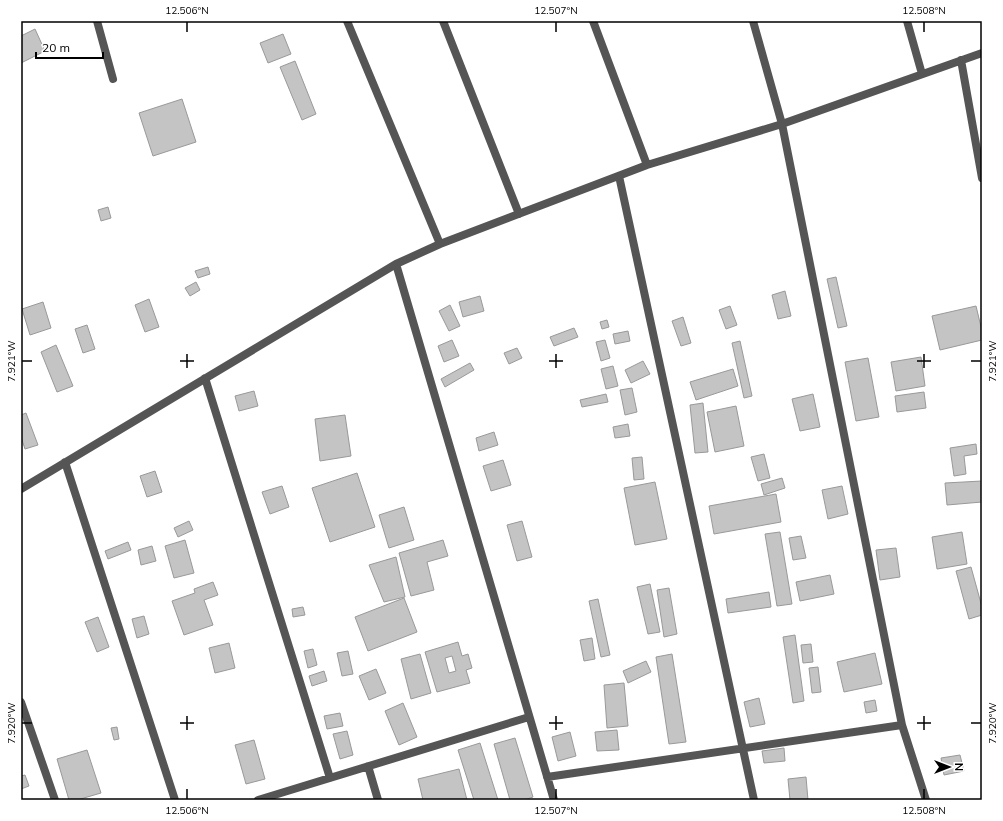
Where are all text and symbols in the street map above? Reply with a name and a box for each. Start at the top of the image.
text: 12.506°N [165,4,209,17]
text: 12.507°N [534,4,578,17]
text: 12.508°N [902,4,946,17]
scale bar [36,34,103,60]
text: 20 m [42,40,70,55]
text: 7.921°W [5,340,18,382]
text: 7.921°W [986,340,999,382]
text: 7.920°W [5,702,18,744]
text: 7.920°W [986,702,999,744]
north arrow [929,747,969,787]
text: N [952,763,966,771]
text: 12.506°N [165,804,209,817]
text: 12.507°N [534,804,578,817]
text: 12.508°N [902,804,946,817]

